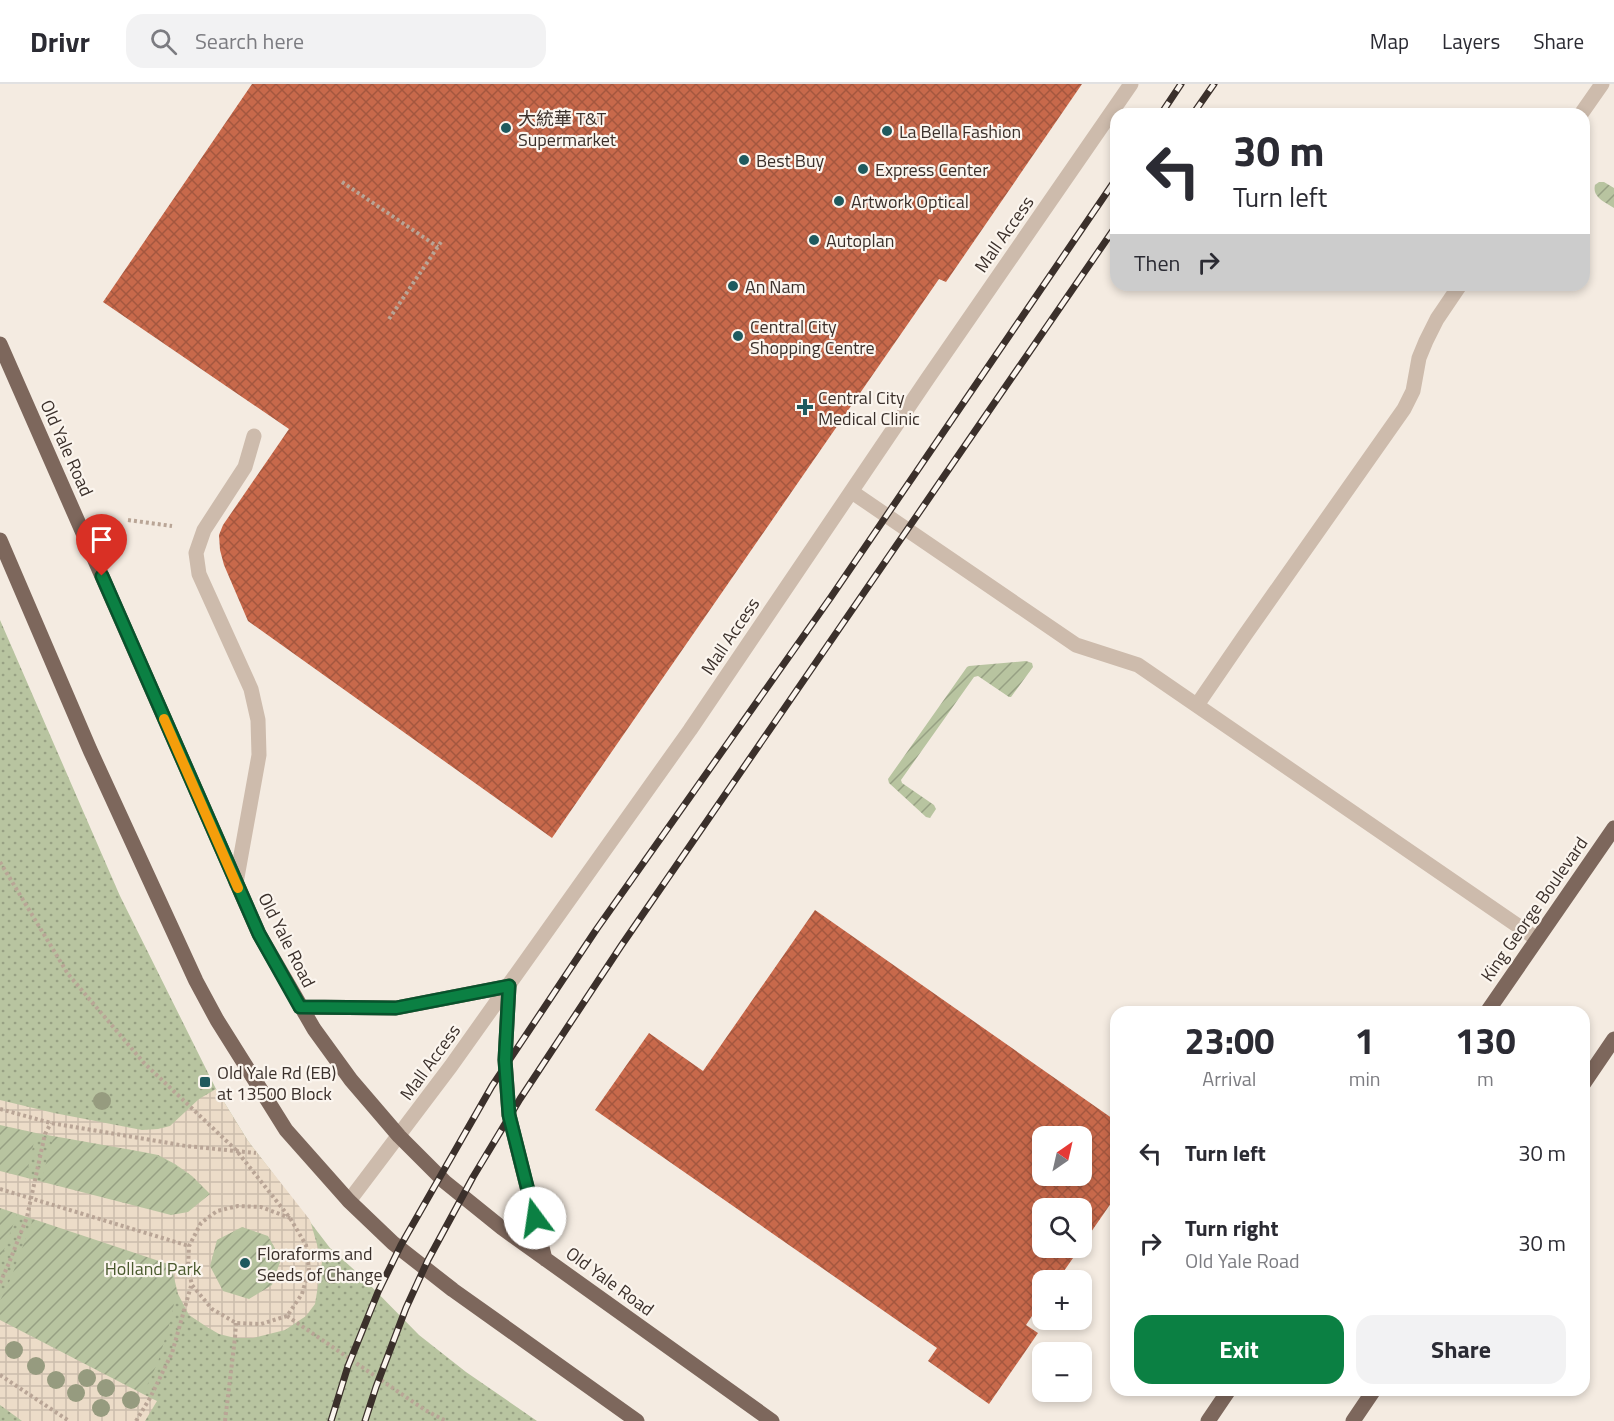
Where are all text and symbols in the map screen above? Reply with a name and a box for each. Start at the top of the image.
search box [126,14,546,68]
text: Drivr [30,20,90,63]
text: Search here [195,24,304,58]
icon: search [147,25,180,58]
text: Map [1370,25,1409,57]
text: Layers [1442,25,1500,57]
text: Share [1533,25,1584,57]
place label: 大統華 T&T Supermarket [518,105,617,153]
place label: La Bella Fashion [899,118,1021,145]
text: 30 m [1233,118,1325,182]
marker: 大統華 T&T Supermarket [499,121,513,135]
marker: La Bella Fashion [880,124,894,138]
icon: left [1134,132,1212,210]
place label: Best Buy [756,147,824,174]
marker: Best Buy [737,153,751,167]
place label: Express Center [875,156,988,183]
marker: Express Center [856,162,870,176]
text: Turn left [1233,176,1327,217]
place label: Artwork Optical [851,188,969,215]
street label: Mall Access [968,190,1040,278]
marker: Artwork Optical [832,194,846,208]
place label: Autoplan [826,227,894,254]
marker: Autoplan [807,233,821,247]
text: Then [1134,246,1180,280]
icon: right [1192,246,1225,279]
place label: An Nam [745,273,806,300]
marker: An Nam [726,279,740,293]
place label: Central City Shopping Centre [750,313,875,361]
marker: Central City Shopping Centre [731,329,745,343]
place label: Central City Medical Clinic [818,384,920,432]
street label: Old Yale Road [34,395,100,501]
marker: Central City Medical Clinic [796,398,814,416]
pin [76,514,127,576]
icon: arrive [85,523,118,556]
street label: Mall Access [694,592,766,680]
street label: King George Boulevard [1474,831,1594,987]
street label: Old Yale Road [252,888,322,992]
text: 23:00 [1184,1013,1274,1068]
text: 1 [1355,1013,1375,1068]
text: 130 [1455,1013,1516,1068]
street label: Mall Access [393,1018,467,1106]
place label: Old Yale Rd (EB) at 13500 Block [217,1059,336,1107]
text: Arrival [1202,1063,1257,1094]
text: min [1349,1063,1381,1094]
text: m [1477,1063,1494,1094]
marker: Old Yale Rd (EB) at 13500 Block [198,1075,212,1089]
north arrow [1032,1126,1092,1186]
map controls [1032,1126,1092,1402]
text: Turn left [1185,1136,1266,1170]
text: 30 m [1518,1136,1566,1170]
icon: left [1134,1137,1167,1170]
position arrow [503,1186,567,1250]
button: search [1032,1198,1092,1258]
text: Turn right [1185,1211,1279,1245]
text: 30 m [1518,1226,1566,1260]
icon: right [1134,1227,1167,1260]
place label: Floraforms and Seeds of Change [257,1240,383,1288]
street label: Old Yale Road [560,1240,660,1322]
text: Old Yale Road [1185,1245,1300,1276]
park label: Holland Park [105,1255,202,1282]
marker: Floraforms and Seeds of Change [238,1256,252,1270]
button: + [1032,1270,1092,1330]
button: Exit [1134,1315,1344,1384]
button: Share [1356,1315,1566,1384]
button: − [1032,1342,1092,1402]

